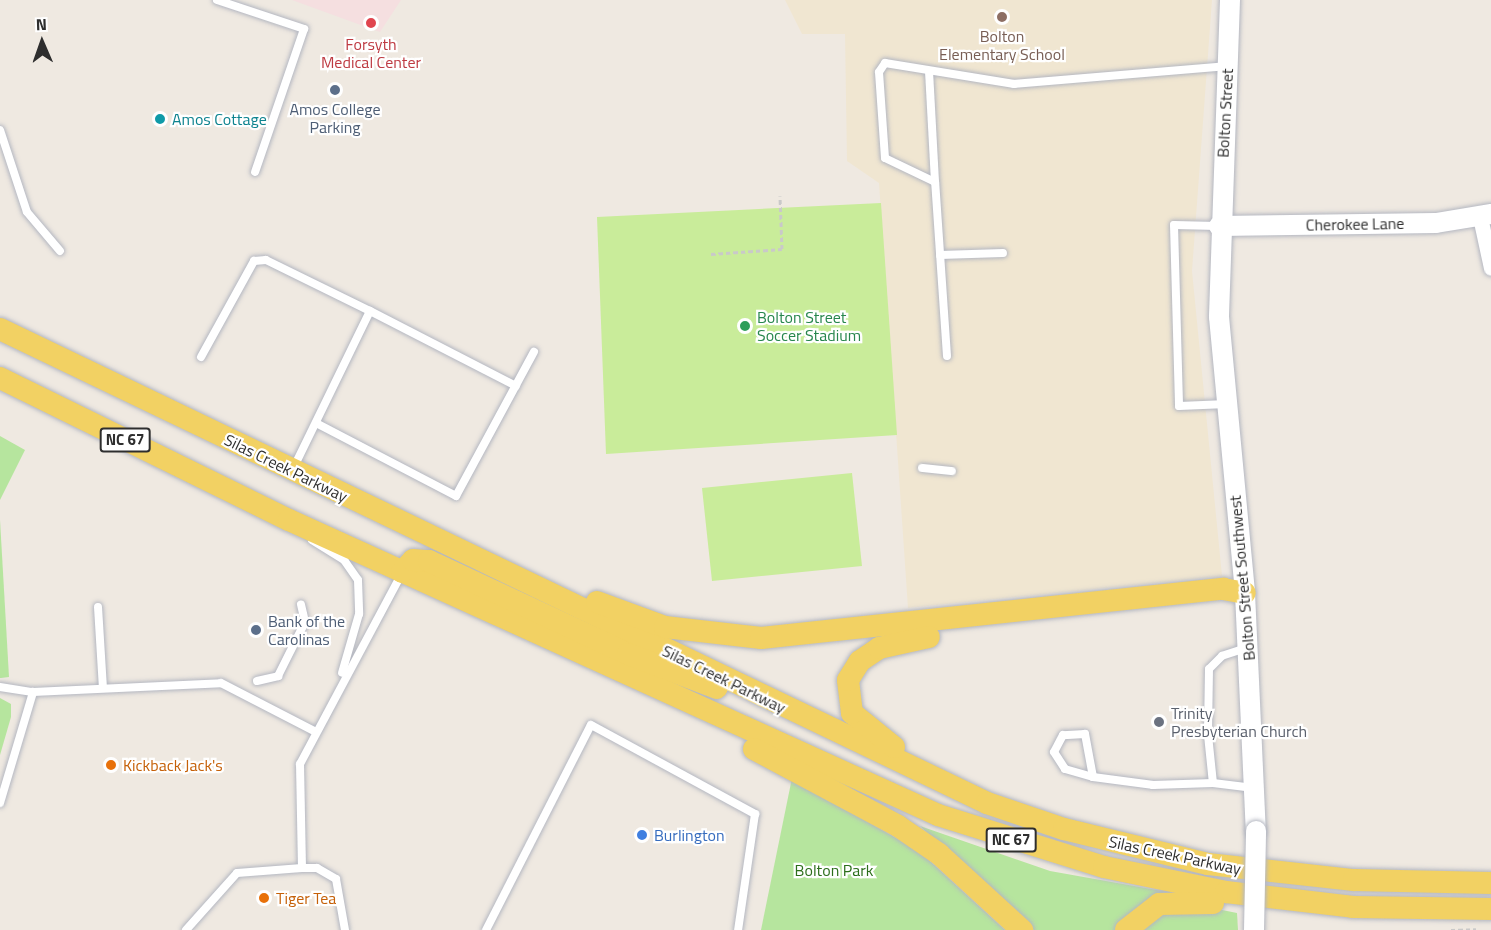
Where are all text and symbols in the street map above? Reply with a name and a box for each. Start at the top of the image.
marker: Bolton Elementary School [995,10,1009,24]
north arrow [12,12,72,72]
text: N [35,12,47,36]
marker: Forsyth Medical Center [362,14,380,32]
place label: Bolton Elementary School [939,26,1065,64]
place label: Forsyth Medical Center [321,34,421,72]
street label: Bolton Street [1213,68,1237,158]
marker: Amos College Parking [328,83,342,97]
place label: Amos College Parking [289,99,381,137]
place label: Amos Cottage [172,109,267,129]
marker: Amos Cottage [153,112,167,126]
street label: Cherokee Lane [1305,214,1405,234]
place label: Bolton Street Soccer Stadium [757,307,861,345]
marker: Bolton Street Soccer Stadium [738,319,752,333]
road number: NC 67 [100,428,150,452]
street label: Silas Creek Parkway [221,430,351,506]
street label: Bolton Street Southwest [1225,495,1259,661]
place label: Bank of the Carolinas [268,611,345,649]
marker: Bank of the Carolinas [249,623,263,637]
street label: Silas Creek Parkway [659,641,789,717]
place label: Trinity Presbyterian Church [1171,703,1307,741]
marker: Trinity Presbyterian Church [1152,715,1166,729]
place label: Kickback Jack's [123,755,223,775]
marker: Kickback Jack's [104,758,118,772]
place label: Burlington [654,825,725,845]
marker: Burlington [635,828,649,842]
road number: NC 67 [986,828,1036,852]
street label: Silas Creek Parkway [1107,832,1243,878]
park label: Bolton Park [795,860,873,880]
place label: Tiger Tea [276,888,336,908]
marker: Tiger Tea [257,891,271,905]

